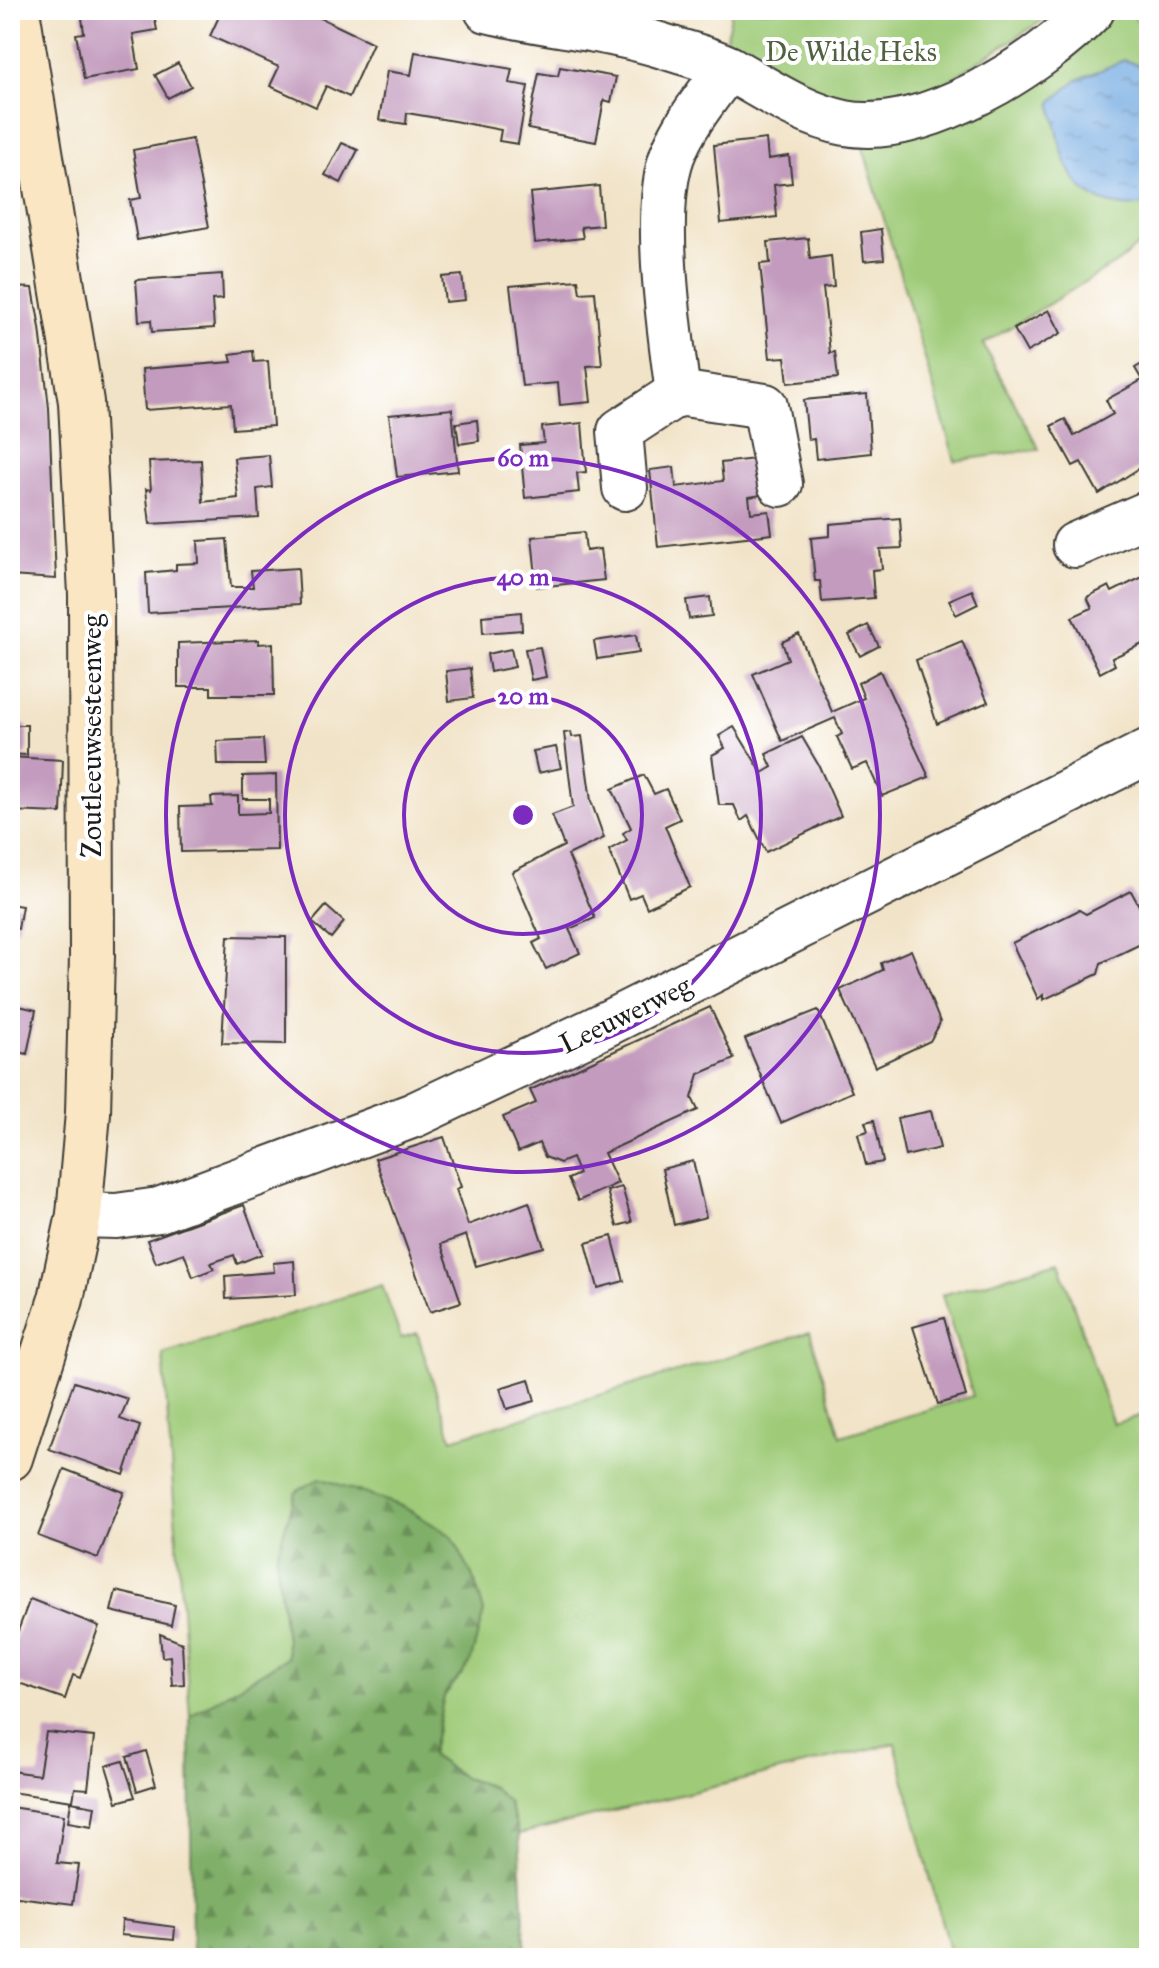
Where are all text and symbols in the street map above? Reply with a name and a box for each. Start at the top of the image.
park label: De Wilde Heks [765,34,937,69]
text: 60 m [497,443,550,473]
text: 40 m [497,562,550,592]
street label: Zoutleeuwsesteenweg [74,613,109,858]
text: 20 m [497,681,549,711]
centre of rings [509,801,537,829]
street label: Leeuwerweg [554,967,698,1061]

